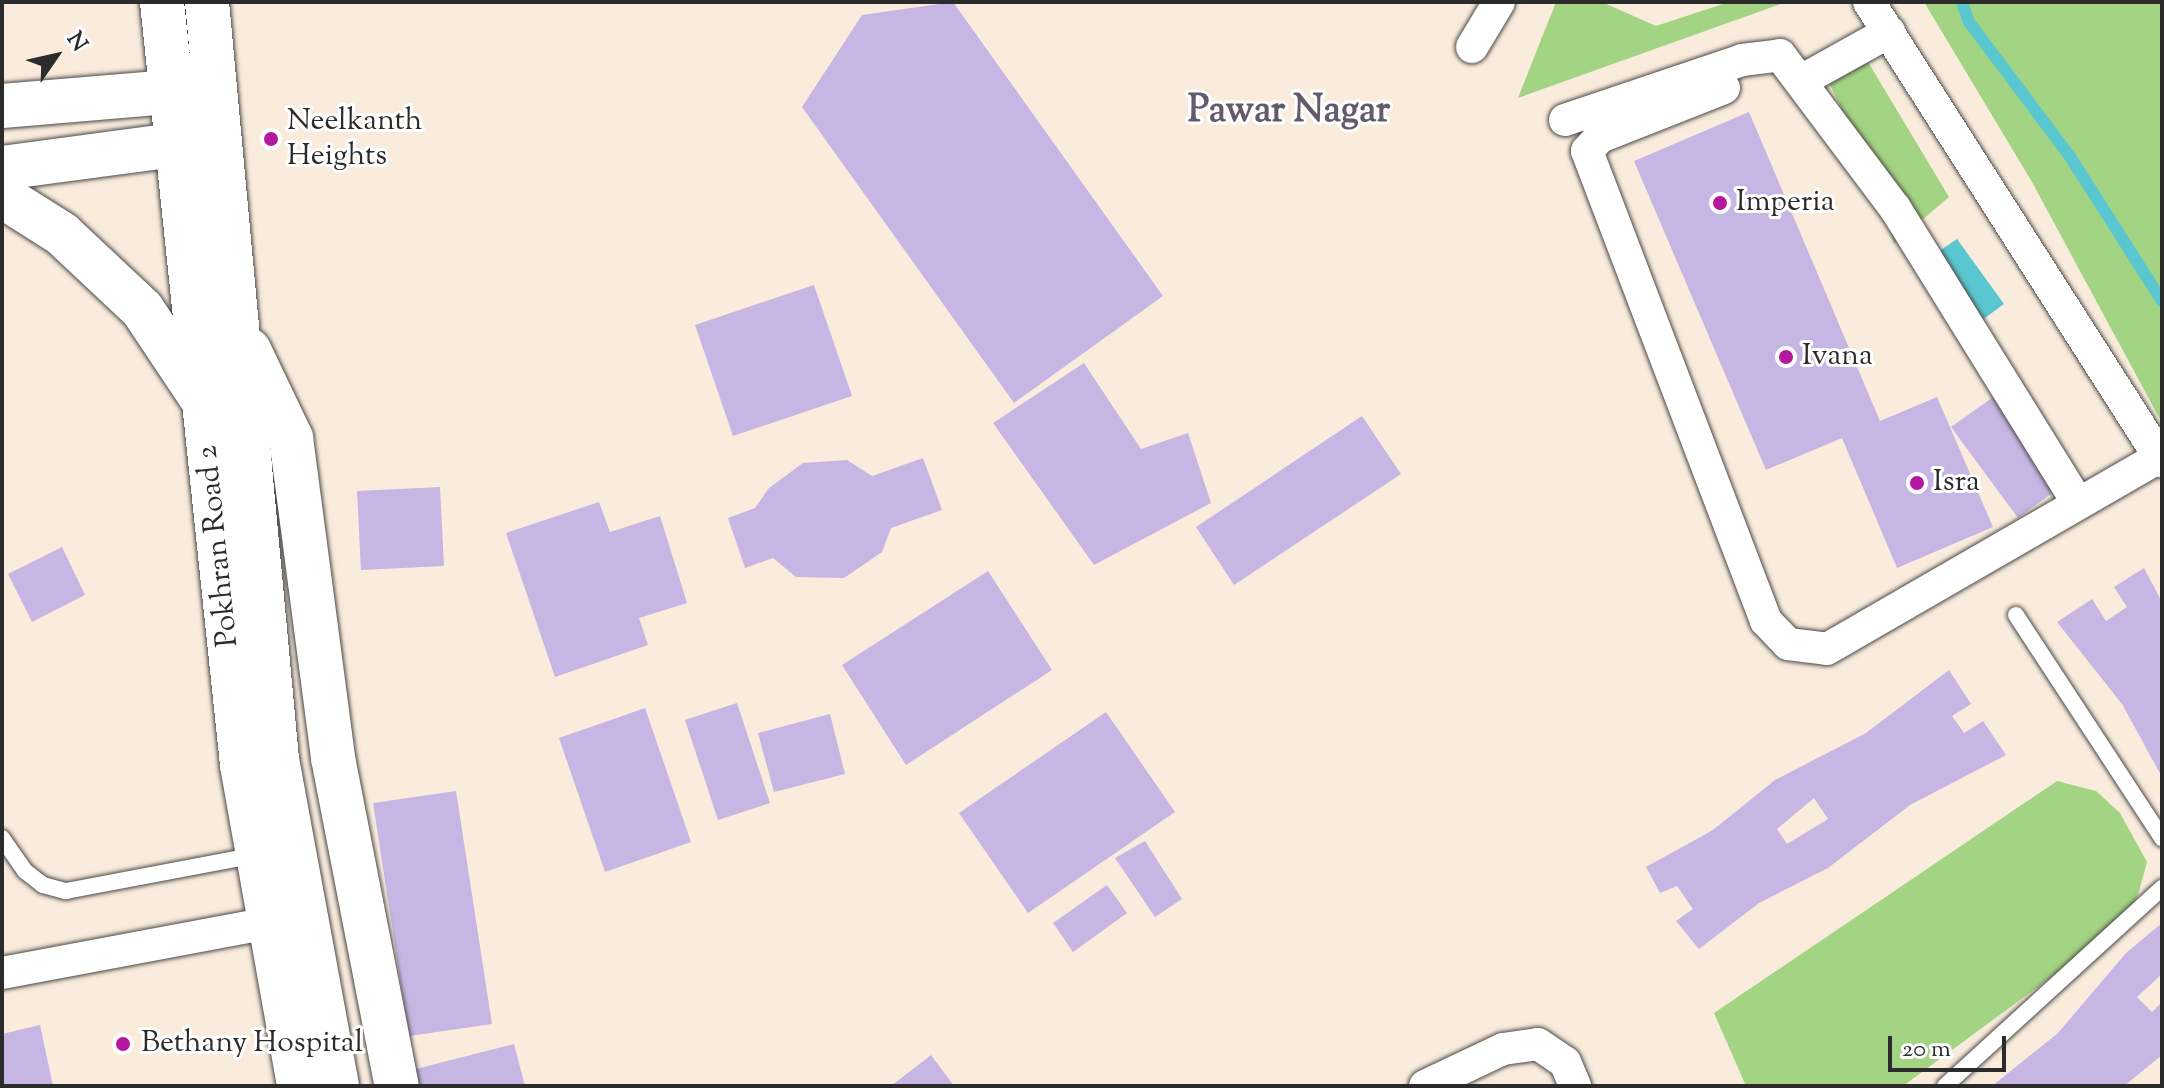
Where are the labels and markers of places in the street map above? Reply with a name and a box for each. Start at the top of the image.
place label: Neelkanth Heights [287,104,422,174]
marker: Neelkanth Heights [262,130,280,148]
place label: Imperia [1736,185,1835,221]
marker: Imperia [1711,194,1729,212]
place label: Ivana [1802,339,1873,375]
marker: Ivana [1777,348,1795,366]
place label: Isra [1933,465,1980,501]
marker: Isra [1908,474,1926,492]
place label: Bethany Hospital [141,1026,363,1062]
marker: Bethany Hospital [112,1033,134,1055]

